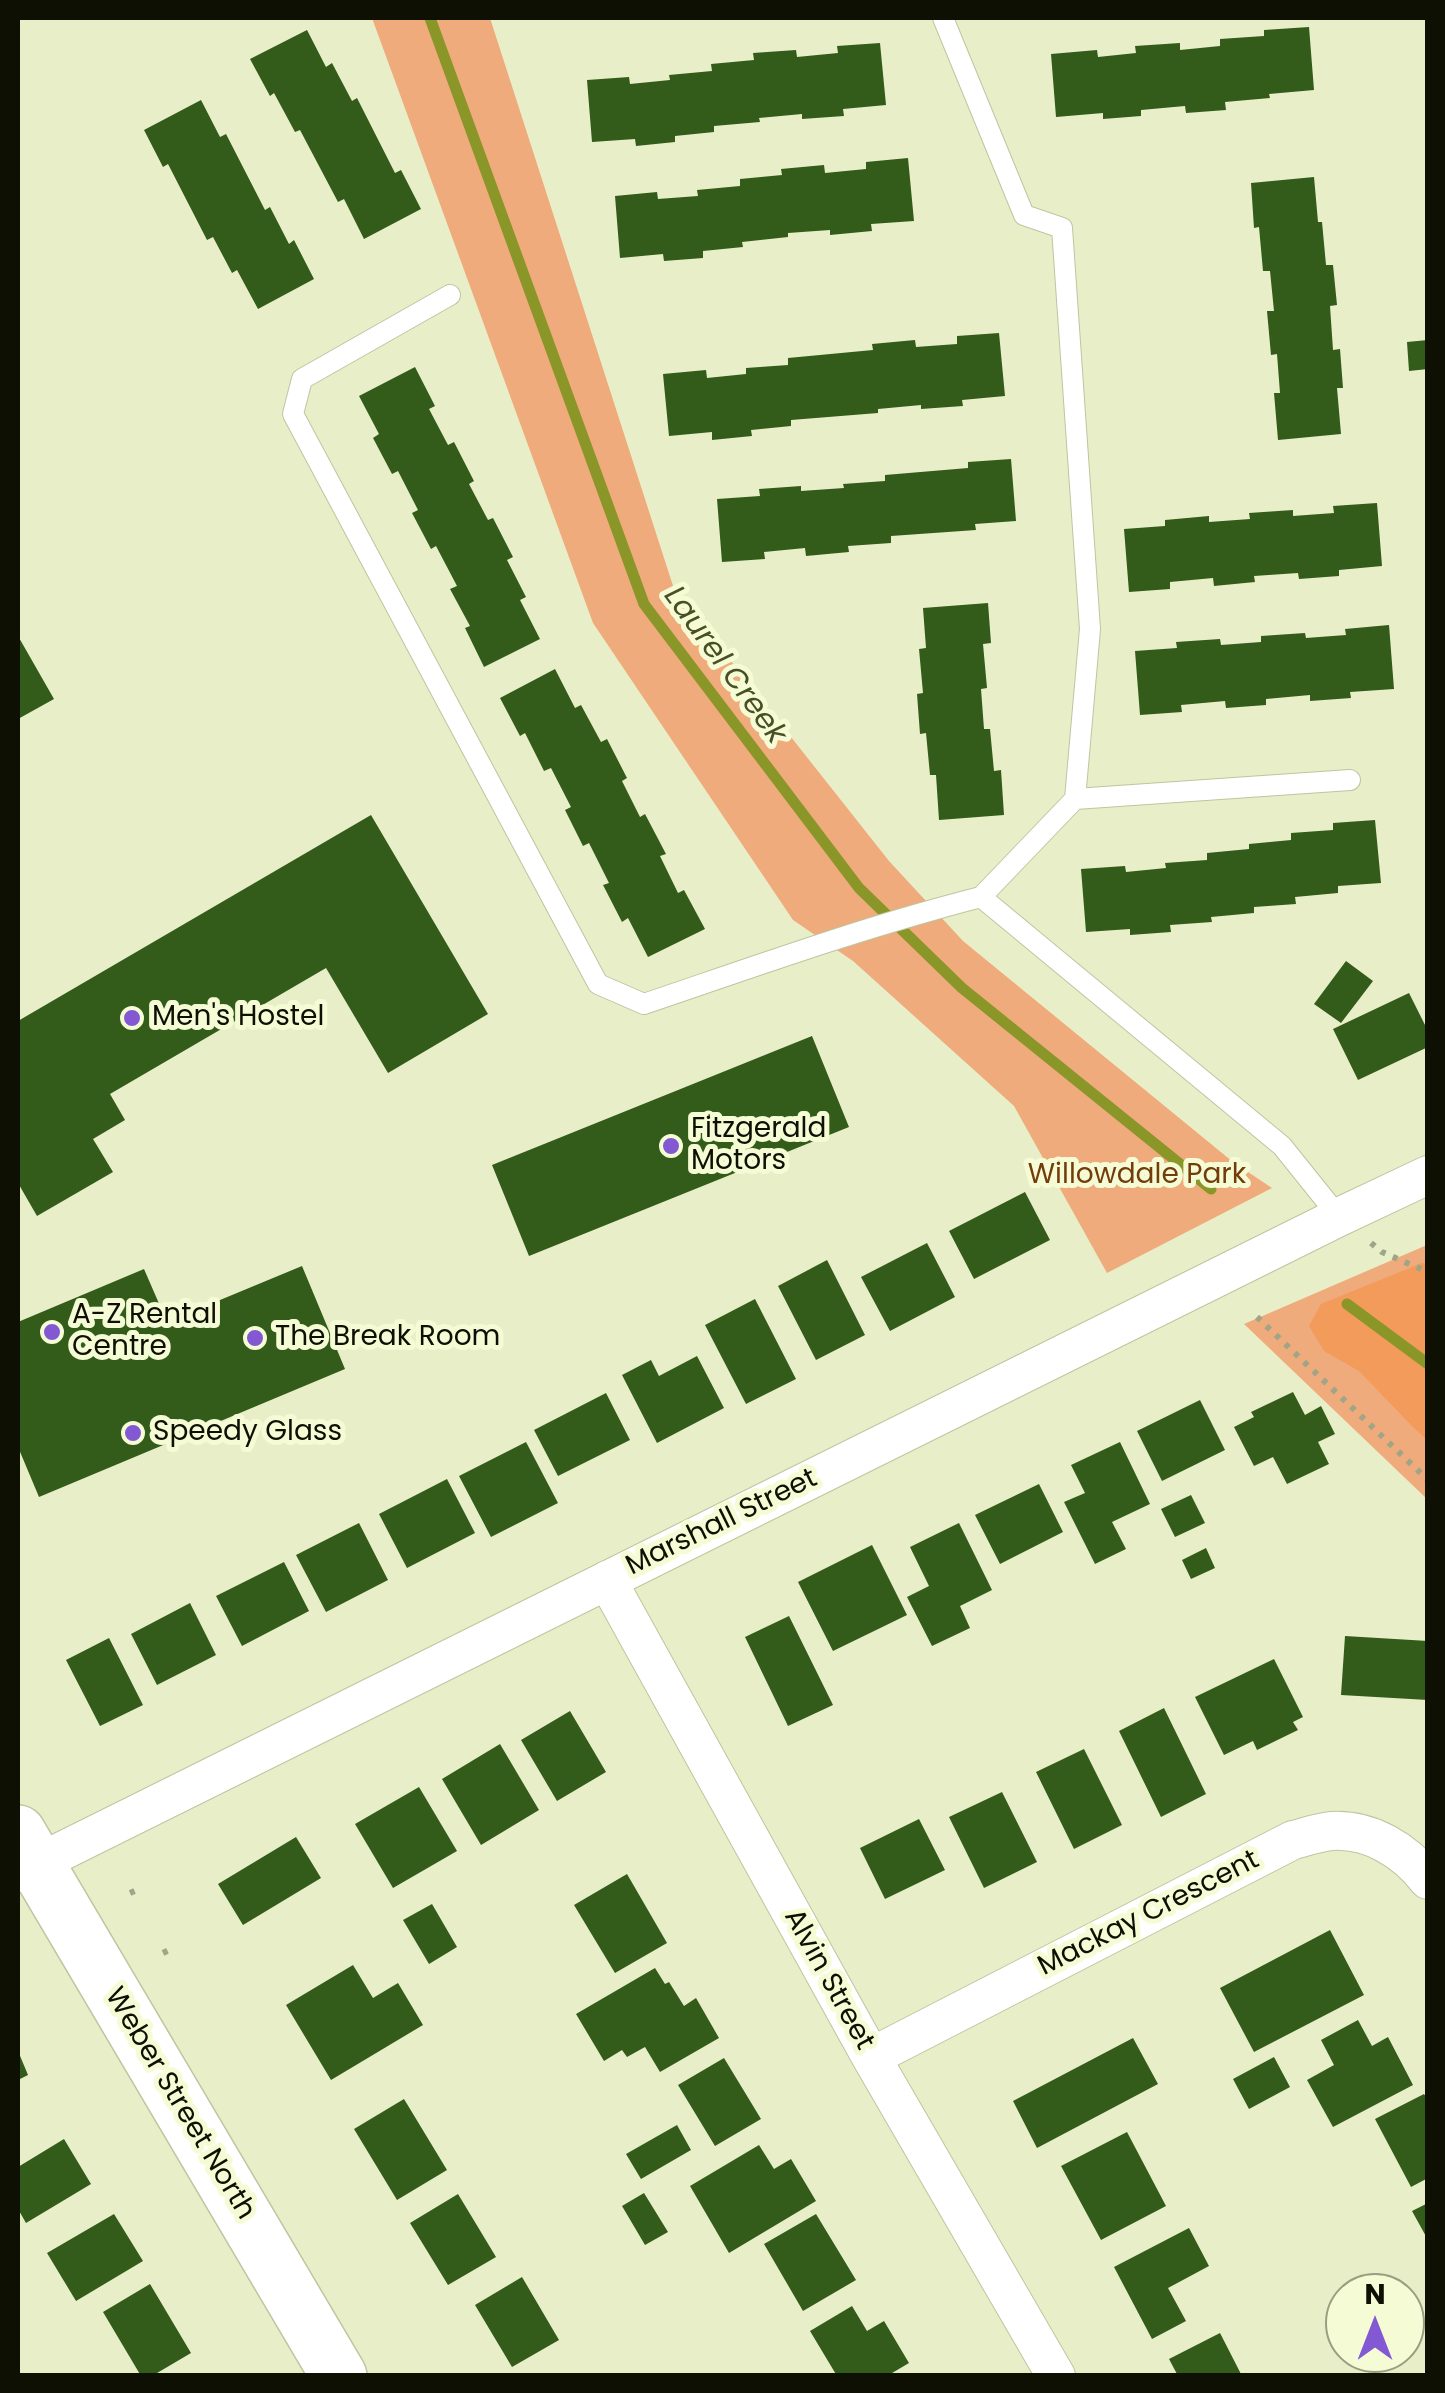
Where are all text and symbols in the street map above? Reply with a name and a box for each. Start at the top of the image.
water label: Laurel Creek [655,580,793,752]
place label: Men's Hostel [152,1001,324,1035]
marker: Men's Hostel [121,1007,143,1029]
place label: Fitzgerald Motors [691,1113,826,1179]
marker: Fitzgerald Motors [660,1135,682,1157]
park label: Willowdale Park [1028,1159,1246,1193]
place label: A-Z Rental Centre [72,1299,217,1365]
marker: A-Z Rental Centre [41,1321,63,1343]
place label: The Break Room [275,1321,500,1355]
marker: The Break Room [244,1327,266,1349]
place label: Speedy Glass [153,1416,342,1450]
marker: Speedy Glass [122,1422,144,1444]
street label: Marshall Street [621,1462,823,1584]
street label: Mackay Crescent [1033,1844,1265,1984]
street label: Alvin Street [776,1904,880,2056]
street label: Weber Street North [96,1982,262,2226]
north arrow [1325,2273,1425,2373]
text: N [1364,2275,1386,2314]

